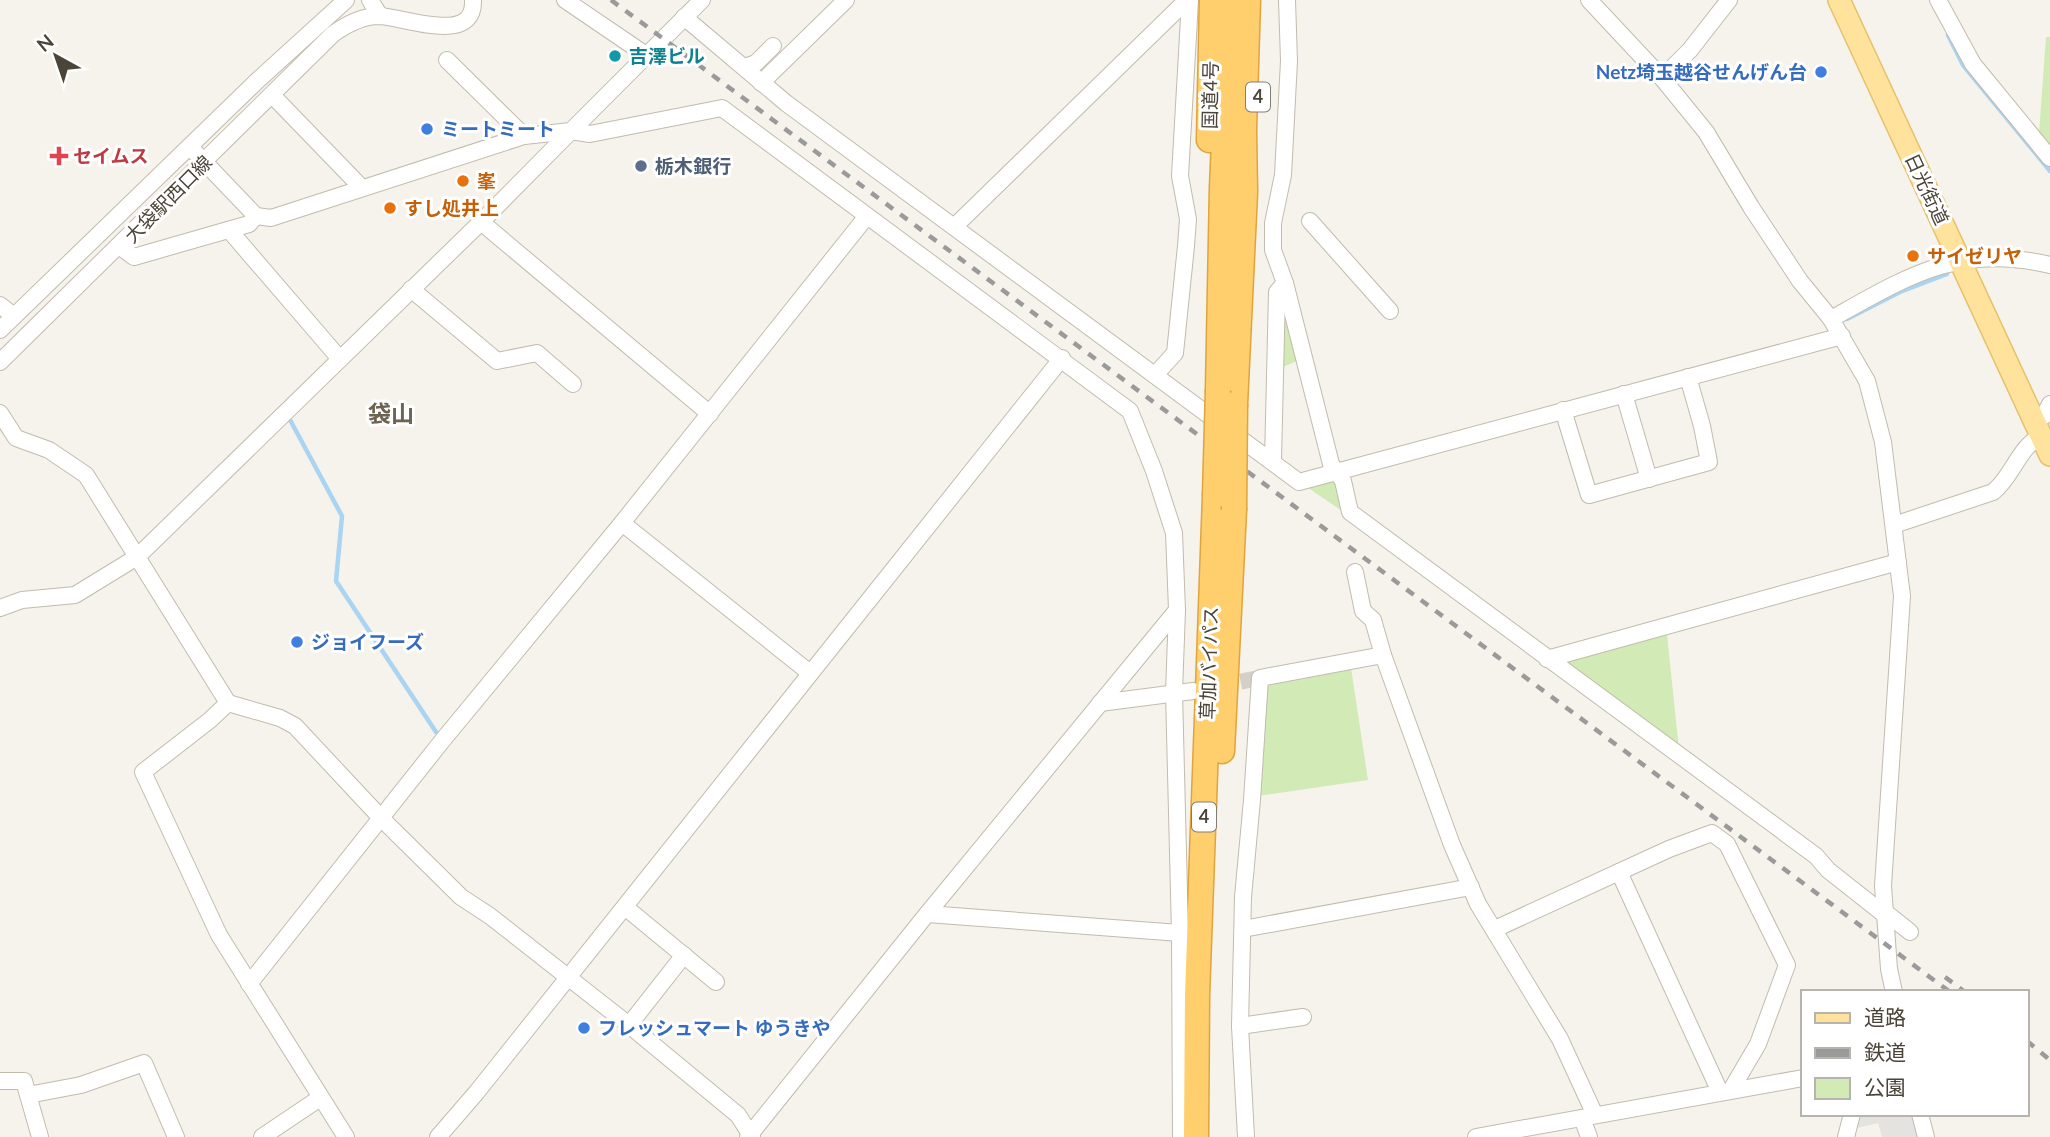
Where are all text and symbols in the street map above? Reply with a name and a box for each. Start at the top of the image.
north arrow [21,21,91,91]
text: N [32,29,58,56]
place label: 吉澤ビル [629,44,705,67]
marker: 吉澤ビル [607,48,623,64]
place label: Netz埼玉越谷せんげん台 [1596,60,1807,83]
street label: 国道4号 [1197,61,1222,129]
marker: Netz埼玉越谷せんげん台 [1813,64,1829,80]
road number: 4 [1246,82,1270,112]
place label: ミートミート [441,117,555,140]
marker: ミートミート [419,121,435,137]
place label: セイムス [73,144,149,167]
marker: セイムス [51,148,67,164]
street label: 日光街道 [1901,149,1954,228]
street label: 大袋駅西口線 [119,150,216,247]
place label: 栃木銀行 [655,154,731,177]
marker: 栃木銀行 [633,158,649,174]
place label: 峯 [477,169,496,192]
marker: 峯 [455,173,471,189]
place label: すし処井上 [404,196,499,219]
marker: すし処井上 [382,200,398,216]
place label: サイゼリヤ [1927,244,2022,267]
marker: サイゼリヤ [1905,248,1921,264]
district label: 袋山 [368,399,414,427]
street label: 草加バイパス [1195,606,1222,720]
place label: ジョイフーズ [311,630,424,653]
marker: ジョイフーズ [289,634,305,650]
road number: 4 [1192,802,1216,832]
legend [1801,990,2029,1116]
text: 道路 [1864,1004,1906,1029]
place label: フレッシュマート ゆうきや [598,1016,831,1039]
marker: フレッシュマート ゆうきや [576,1020,592,1036]
text: 鉄道 [1864,1039,1906,1064]
text: 公園 [1864,1074,1906,1099]

